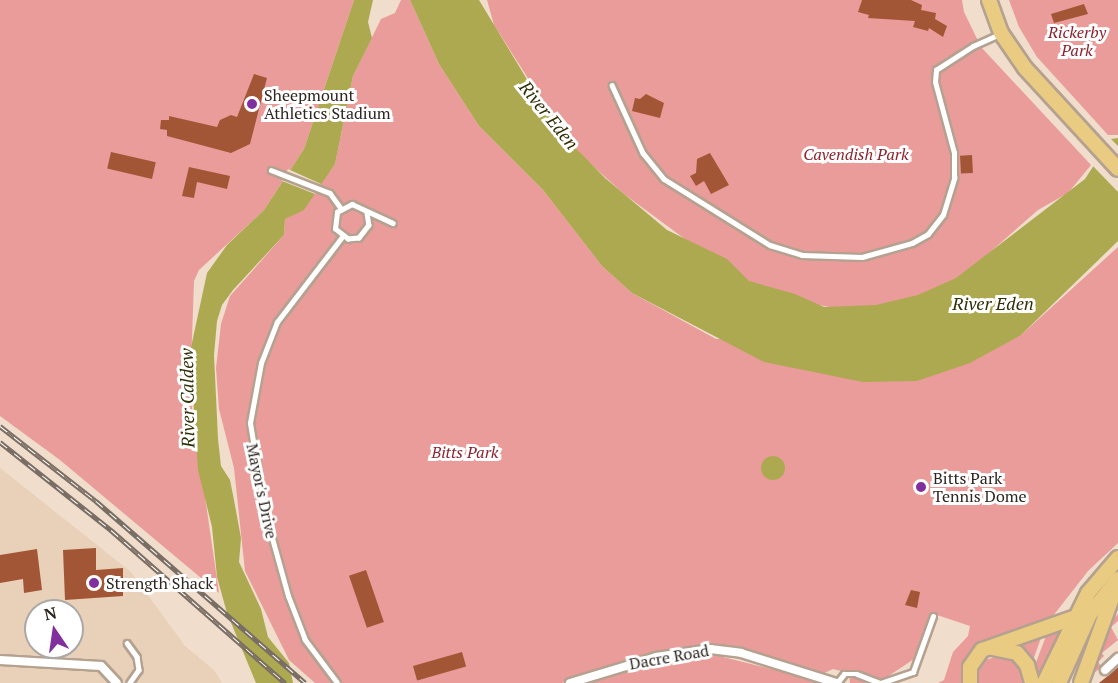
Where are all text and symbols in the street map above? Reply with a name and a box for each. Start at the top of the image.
park label: Rickerby Park [1048,22,1106,60]
water label: River Eden [515,76,583,154]
place label: Sheepmount Athletics Stadium [264,85,391,123]
marker: Sheepmount Athletics Stadium [245,97,259,111]
park label: Cavendish Park [803,144,909,164]
water label: River Eden [952,292,1034,314]
water label: River Caldew [175,348,199,448]
street label: Mayor's Drive [243,442,281,540]
park label: Bitts Park [431,442,499,462]
place label: Bitts Park Tennis Dome [933,468,1027,506]
marker: Bitts Park Tennis Dome [914,480,928,494]
place label: Strength Shack [106,573,214,593]
marker: Strength Shack [87,576,101,590]
north arrow [24,599,84,659]
text: N [42,601,59,625]
street label: Dacre Road [628,641,710,673]

